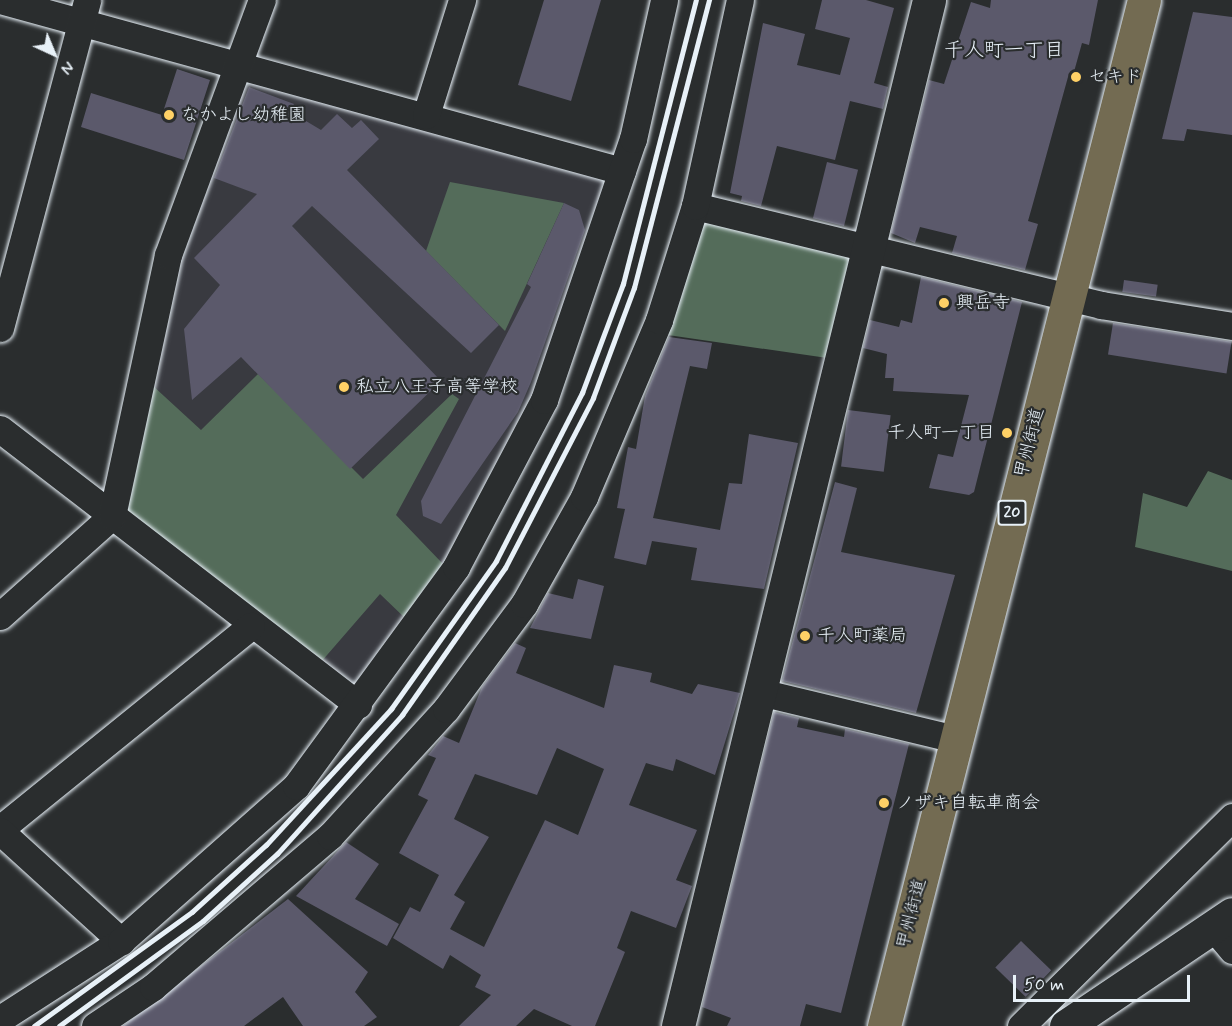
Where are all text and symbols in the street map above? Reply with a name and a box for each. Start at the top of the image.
north arrow [24,24,84,84]
district label: 千人町一丁目 [944,38,1064,62]
text: N [56,56,78,79]
place label: セキド [1088,66,1142,88]
marker: セキド [1069,70,1083,84]
place label: なかよし幼稚園 [181,104,307,126]
marker: なかよし幼稚園 [162,108,176,122]
place label: 興岳寺 [956,292,1010,314]
marker: 興岳寺 [937,296,951,310]
place label: 私立八王子高等学校 [356,376,518,398]
marker: 私立八王子高等学校 [337,380,351,394]
street label: 甲州街道 [1011,405,1049,481]
place label: 千人町一丁目 [887,422,995,444]
marker: 千人町一丁目 [1000,426,1014,440]
road number: 20 [997,500,1027,526]
place label: 千人町薬局 [817,625,907,647]
marker: 千人町薬局 [798,629,812,643]
place label: ノザキ自転車商会 [896,792,1040,814]
marker: ノザキ自転車商会 [877,796,891,810]
street label: 甲州街道 [893,876,931,952]
scale bar [1016,963,1193,1001]
text: 50 m [1024,973,1064,997]

